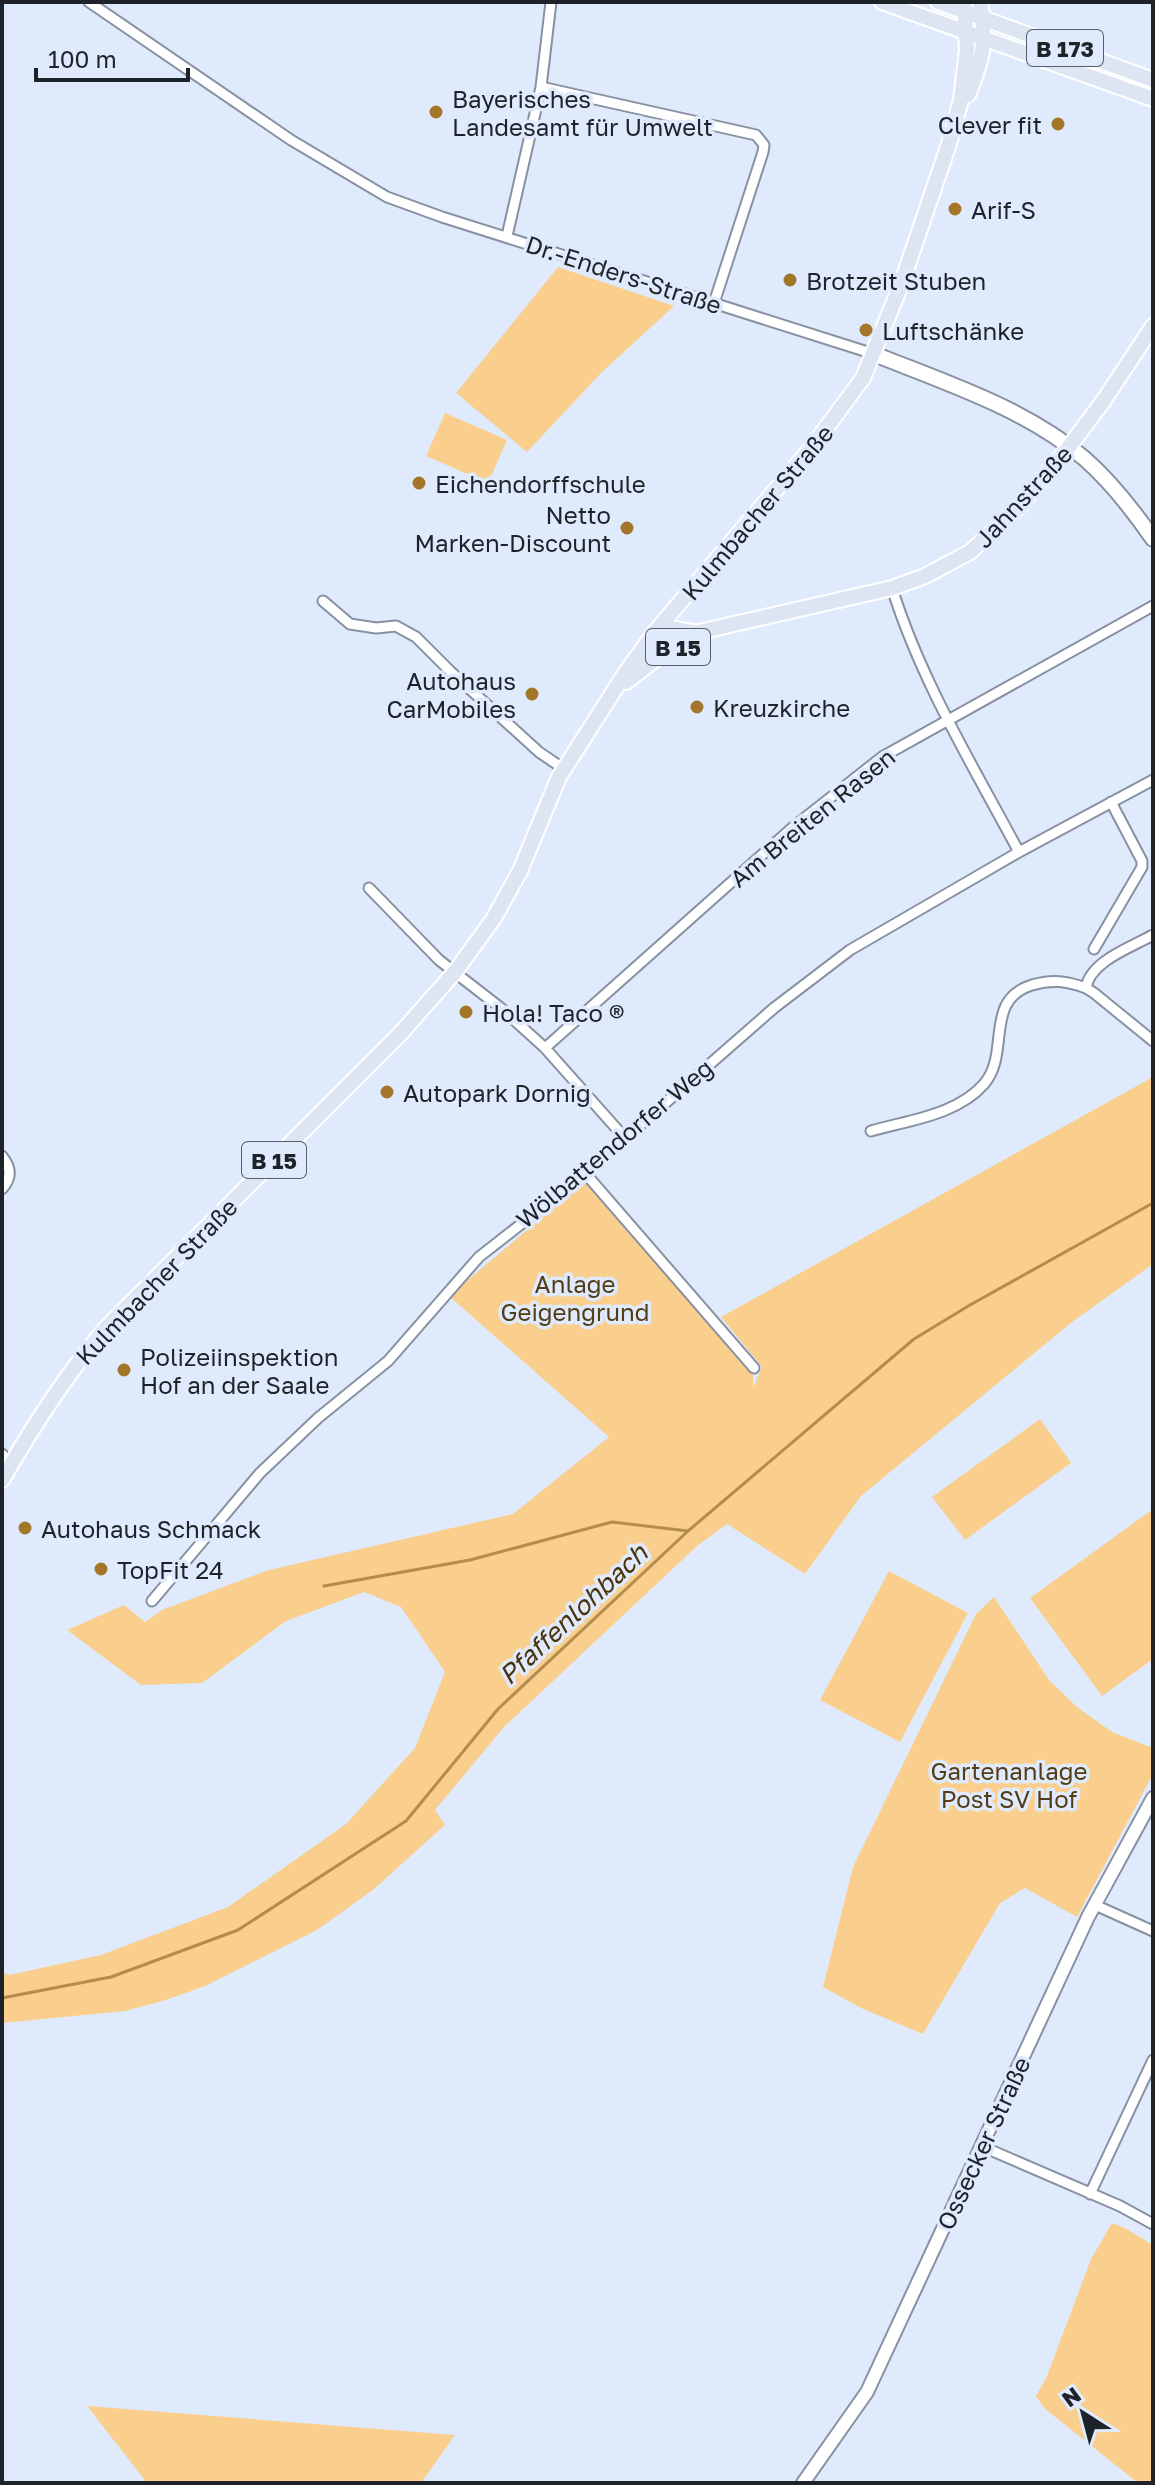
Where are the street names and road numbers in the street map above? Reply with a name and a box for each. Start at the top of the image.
road number: B 173 [1027,30,1103,66]
street label: Dr.-Enders-Straße [523,229,725,319]
street label: Kulmbacher Straße [675,418,839,606]
street label: Jahnstraße [968,439,1078,553]
road number: B 15 [646,629,710,665]
street label: Am Breiten Rasen [724,741,900,893]
street label: Wölbattendorfer Weg [510,1052,718,1234]
road number: B 15 [242,1142,306,1178]
street label: Kulmbacher Straße [69,1192,243,1370]
street label: Ossecker Straße [930,2052,1036,2234]

